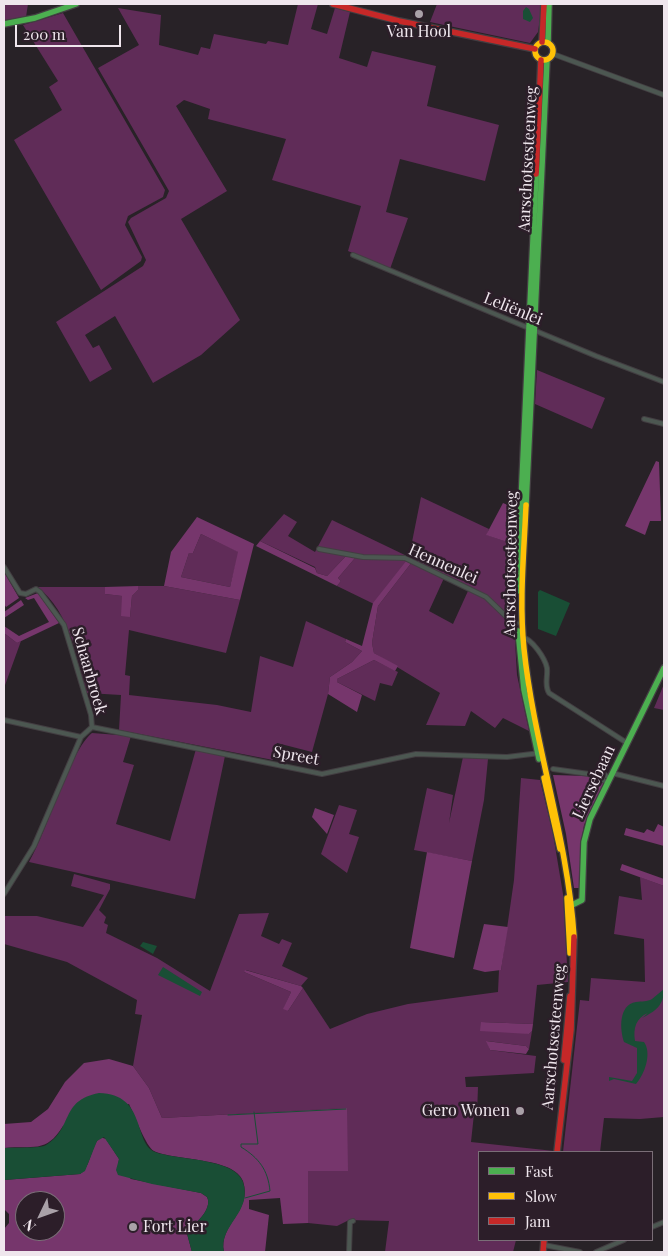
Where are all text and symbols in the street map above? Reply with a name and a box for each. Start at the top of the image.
marker: Van Hool [413,8,425,20]
scale bar [18,15,124,47]
place label: Van Hool [387,22,451,42]
text: 200 m [23,24,65,44]
street label: Aarschotsesteenweg [515,85,541,233]
street label: Leliënlei [481,289,545,329]
street label: Aarschotsesteenweg [500,491,522,637]
street label: Hennenlei [405,540,481,588]
street label: Schaarbroek [67,625,111,717]
street label: Liersebaan [569,742,619,822]
street label: Spreet [271,743,321,769]
street label: Aarschotsesteenweg [538,963,570,1111]
place label: Gero Wonen [422,1101,510,1121]
marker: Gero Wonen [514,1105,526,1117]
legend [478,1151,653,1241]
text: Fast [525,1161,553,1181]
text: Slow [525,1186,557,1206]
north arrow [15,1191,65,1241]
text: Jam [525,1211,550,1231]
text: N [19,1216,40,1236]
place label: Fort Lier [143,1217,207,1237]
marker: Fort Lier [127,1221,139,1233]

